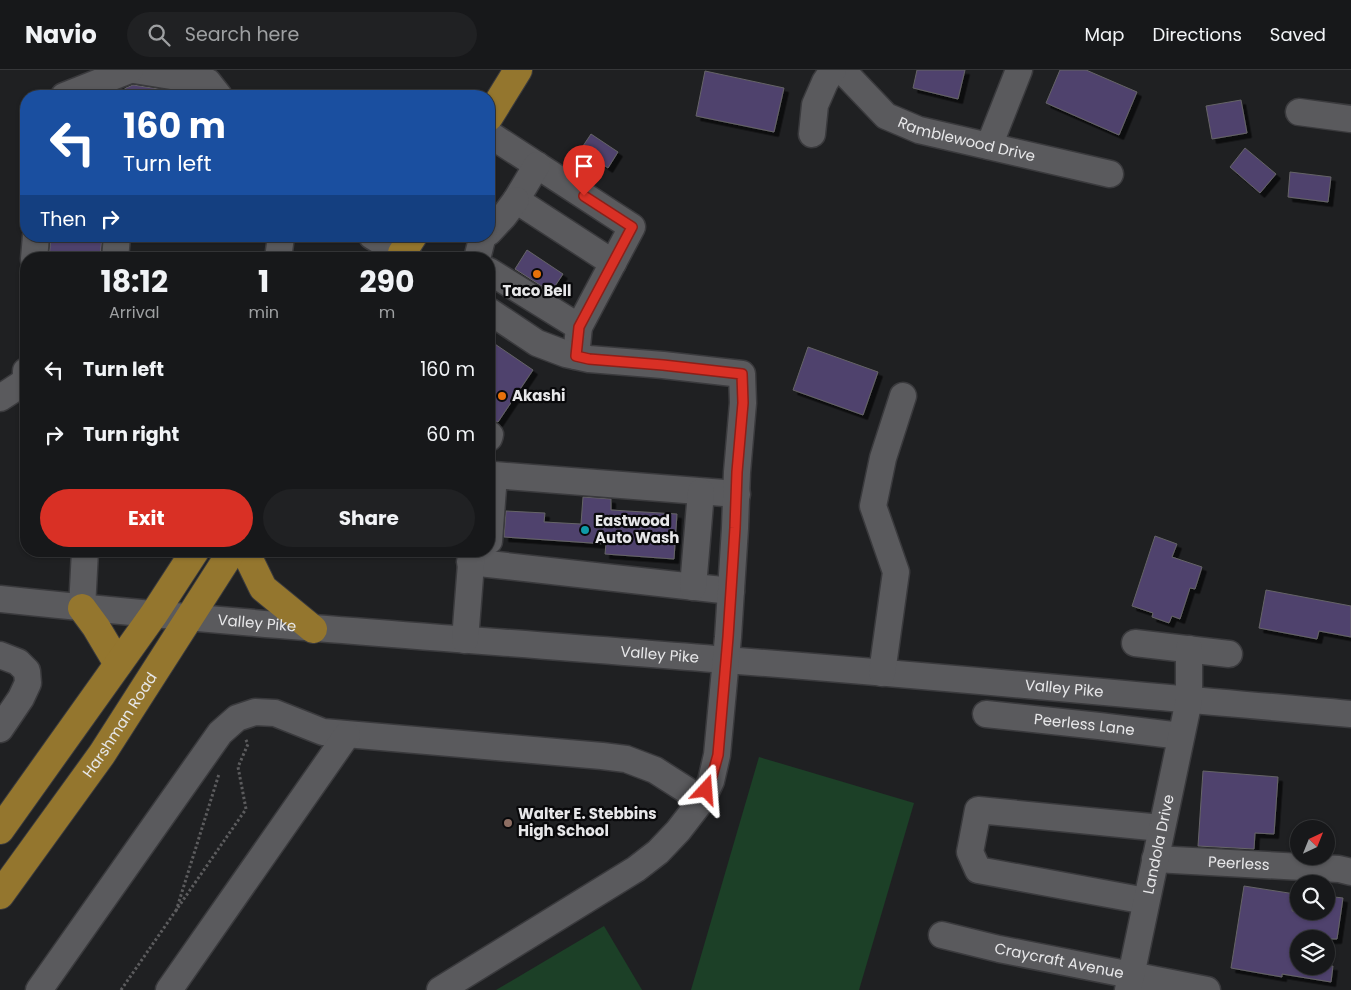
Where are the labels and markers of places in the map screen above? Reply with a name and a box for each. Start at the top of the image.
pin [563,145,605,196]
marker: Taco Bell [531,268,543,280]
place label: Taco Bell [503,280,571,301]
place label: Akashi [512,385,565,406]
marker: Akashi [496,390,508,402]
place label: Eastwood Auto Wash [595,510,679,548]
marker: Eastwood Auto Wash [579,524,591,536]
place label: Walter E. Stebbins High School [518,803,657,841]
marker: Walter E. Stebbins High School [502,817,514,829]

